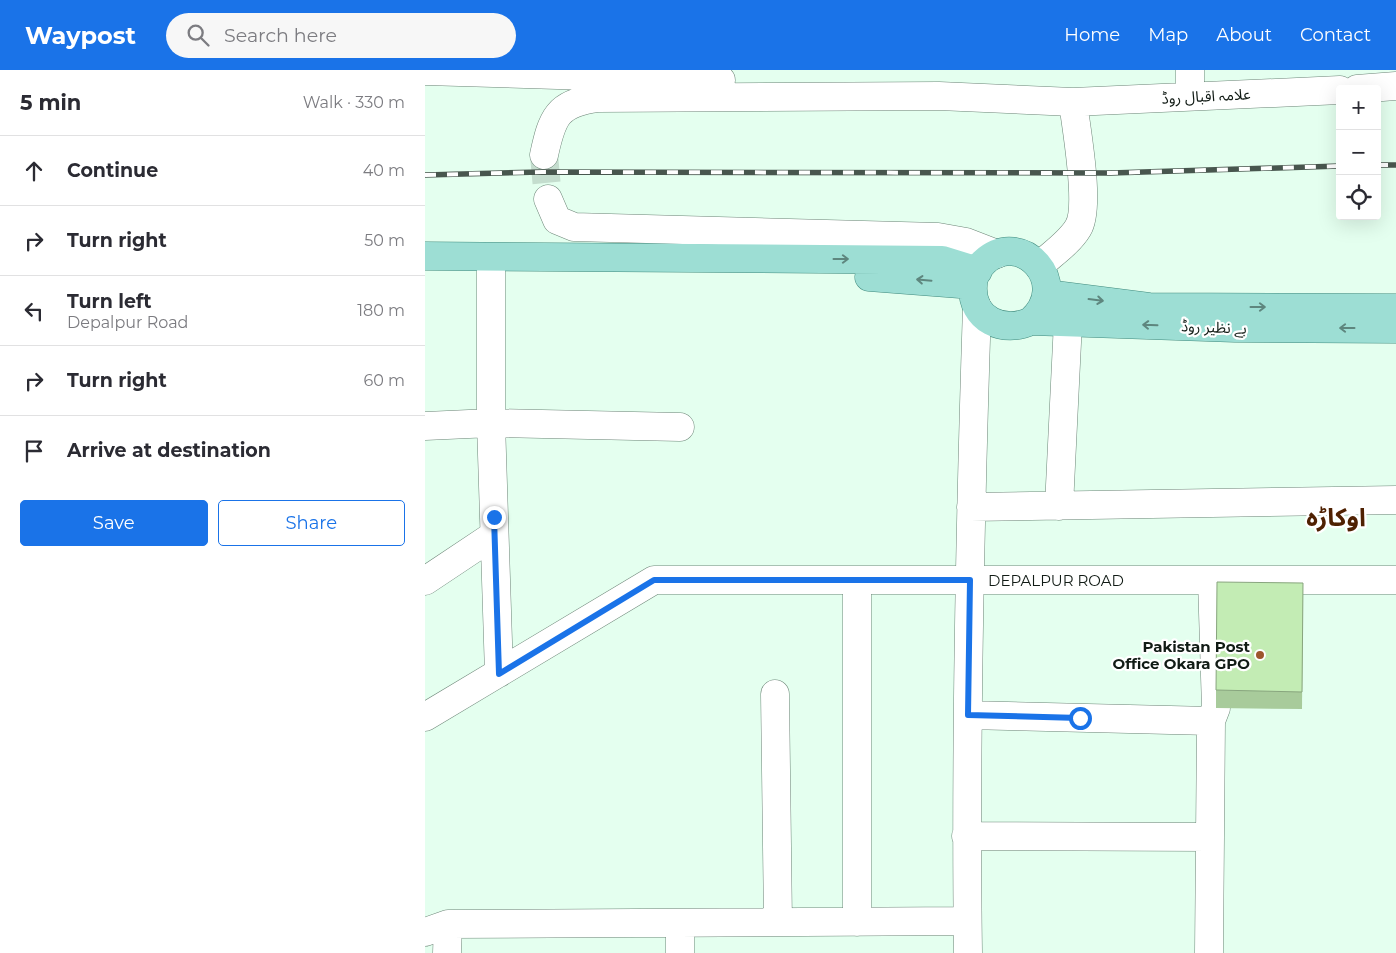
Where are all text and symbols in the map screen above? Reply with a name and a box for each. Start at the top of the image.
search box [166,13,516,58]
text: Waypost [25,21,136,50]
icon: search [184,21,212,49]
text: Search here [224,24,337,47]
text: Home [1064,24,1120,46]
text: Map [1148,24,1188,46]
text: About [1216,24,1272,46]
text: Contact [1300,24,1371,46]
street label: علامہ اقبال روڈ [1161,84,1251,108]
map controls [1336,85,1381,220]
button: + [1336,85,1381,130]
text: 5 min [20,90,81,115]
text: Walk · 330 m [303,93,405,112]
button: − [1336,130,1381,175]
icon: ahead [20,157,48,185]
text: Continue [67,159,158,182]
text: 40 m [363,161,405,180]
button: locate [1336,175,1381,220]
icon: right [20,227,48,255]
text: Turn right [67,229,167,252]
text: 50 m [364,231,405,250]
one-way arrow [832,254,849,264]
one-way arrow [916,276,932,285]
text: Turn left [67,290,152,313]
one-way arrow [1087,295,1103,305]
icon: left [20,297,48,325]
text: 180 m [357,301,405,320]
one-way arrow [1249,303,1265,312]
text: Depalpur Road [67,313,188,332]
street label: بے نظیر روڈ [1181,316,1247,339]
one-way arrow [1142,320,1158,329]
one-way arrow [1340,323,1356,333]
icon: right [20,367,48,395]
text: Turn right [67,369,167,392]
text: 60 m [363,371,405,390]
icon: arrive [20,437,48,465]
text: Arrive at destination [67,439,271,462]
button: Save [20,500,208,546]
button: Share [218,500,405,546]
district label: اوکاڑہ [1306,502,1366,532]
route end [483,506,506,529]
street label: DEPALPUR ROAD [988,571,1124,590]
place label: Pakistan Post Office Okara GPO [1113,637,1250,673]
marker: Pakistan Post Office Okara GPO [1254,649,1266,661]
route start [1069,707,1092,730]

